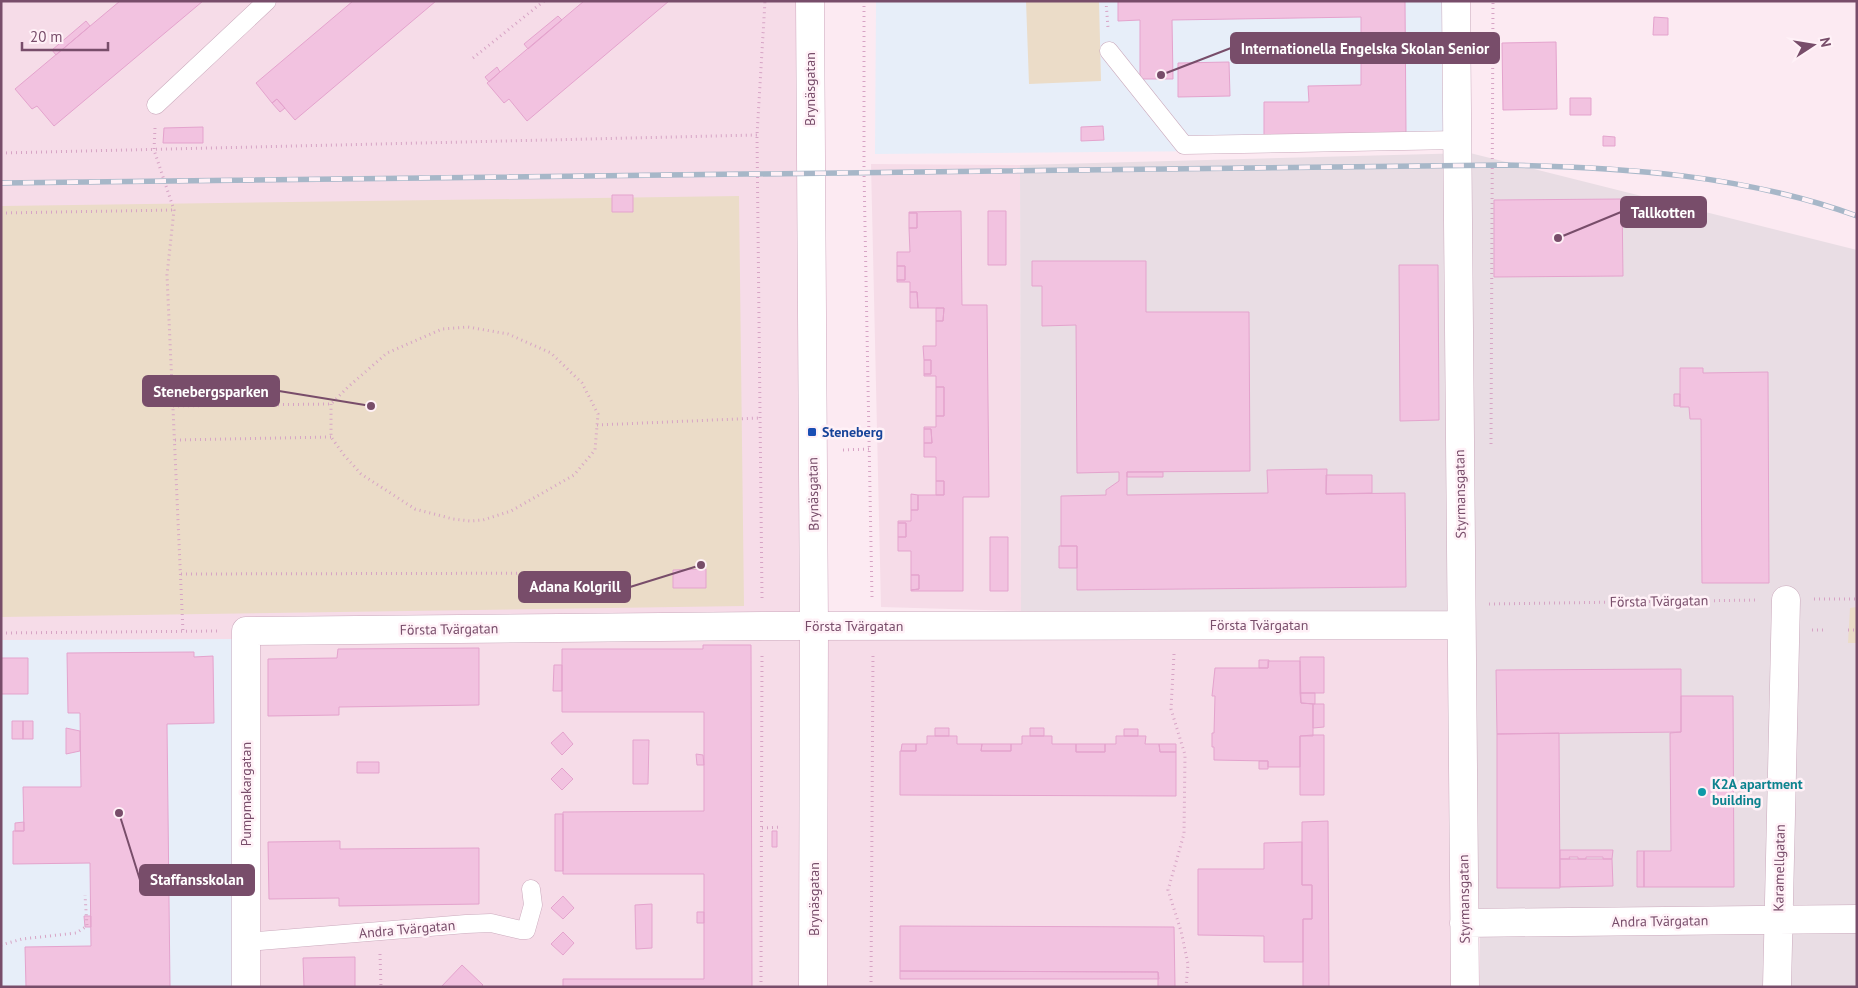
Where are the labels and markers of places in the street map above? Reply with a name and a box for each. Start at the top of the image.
callout: Internationella Engelska Skolan Senior [1231,33,1499,63]
callout: Tallkotten [1621,197,1706,227]
callout: Stenebergsparken [143,376,279,406]
place label: Steneberg [822,423,883,441]
marker: Steneberg [806,426,818,438]
callout: Adana Kolgrill [519,572,630,602]
place label: K2A apartment building [1712,775,1803,809]
marker: K2A apartment building [1696,786,1708,798]
callout: Staffansskolan [140,865,254,895]

